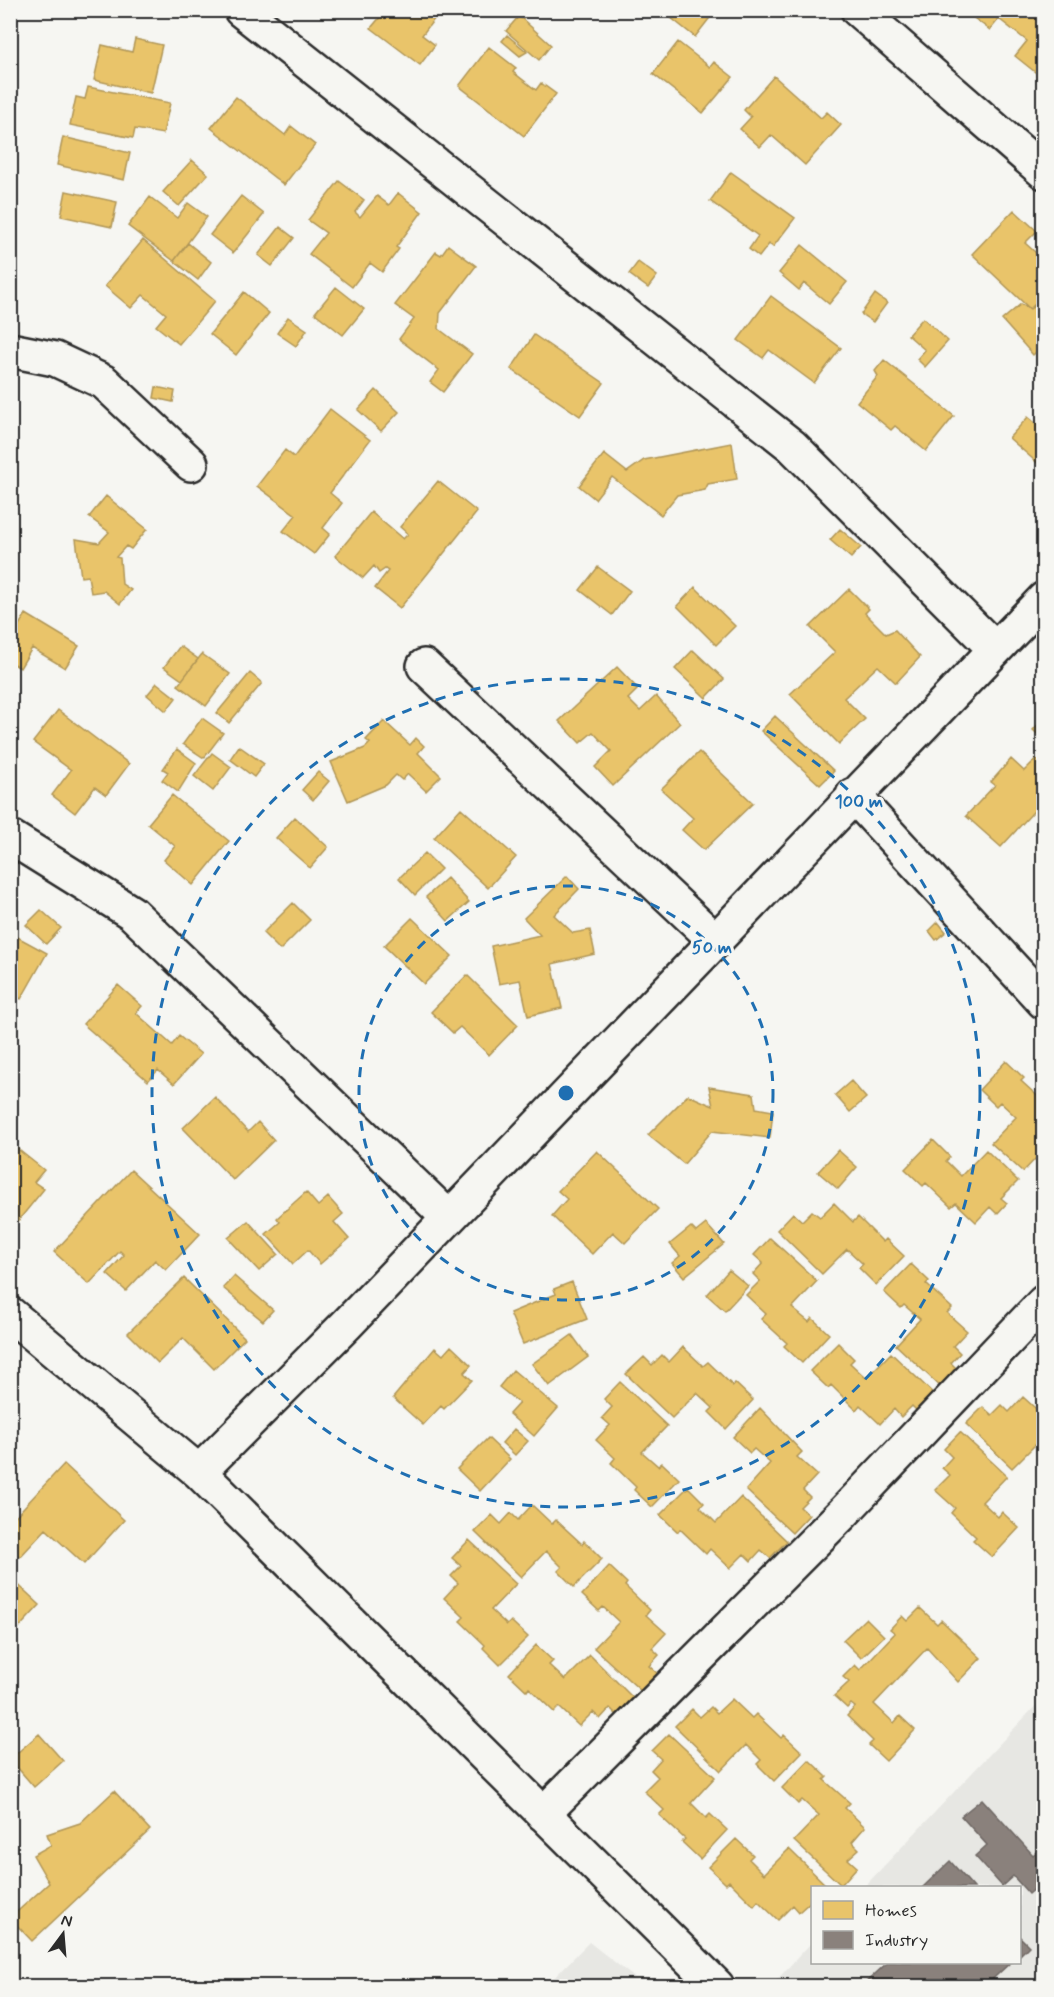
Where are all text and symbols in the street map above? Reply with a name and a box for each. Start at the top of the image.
text: 100 m [835,790,883,814]
text: 50 m [692,936,732,960]
centre of rings [556,1083,576,1103]
legend [811,1886,1021,1964]
text: Homes [865,1899,917,1923]
north arrow [33,1904,93,1964]
text: N [59,1909,75,1933]
text: Industry [865,1929,928,1953]

